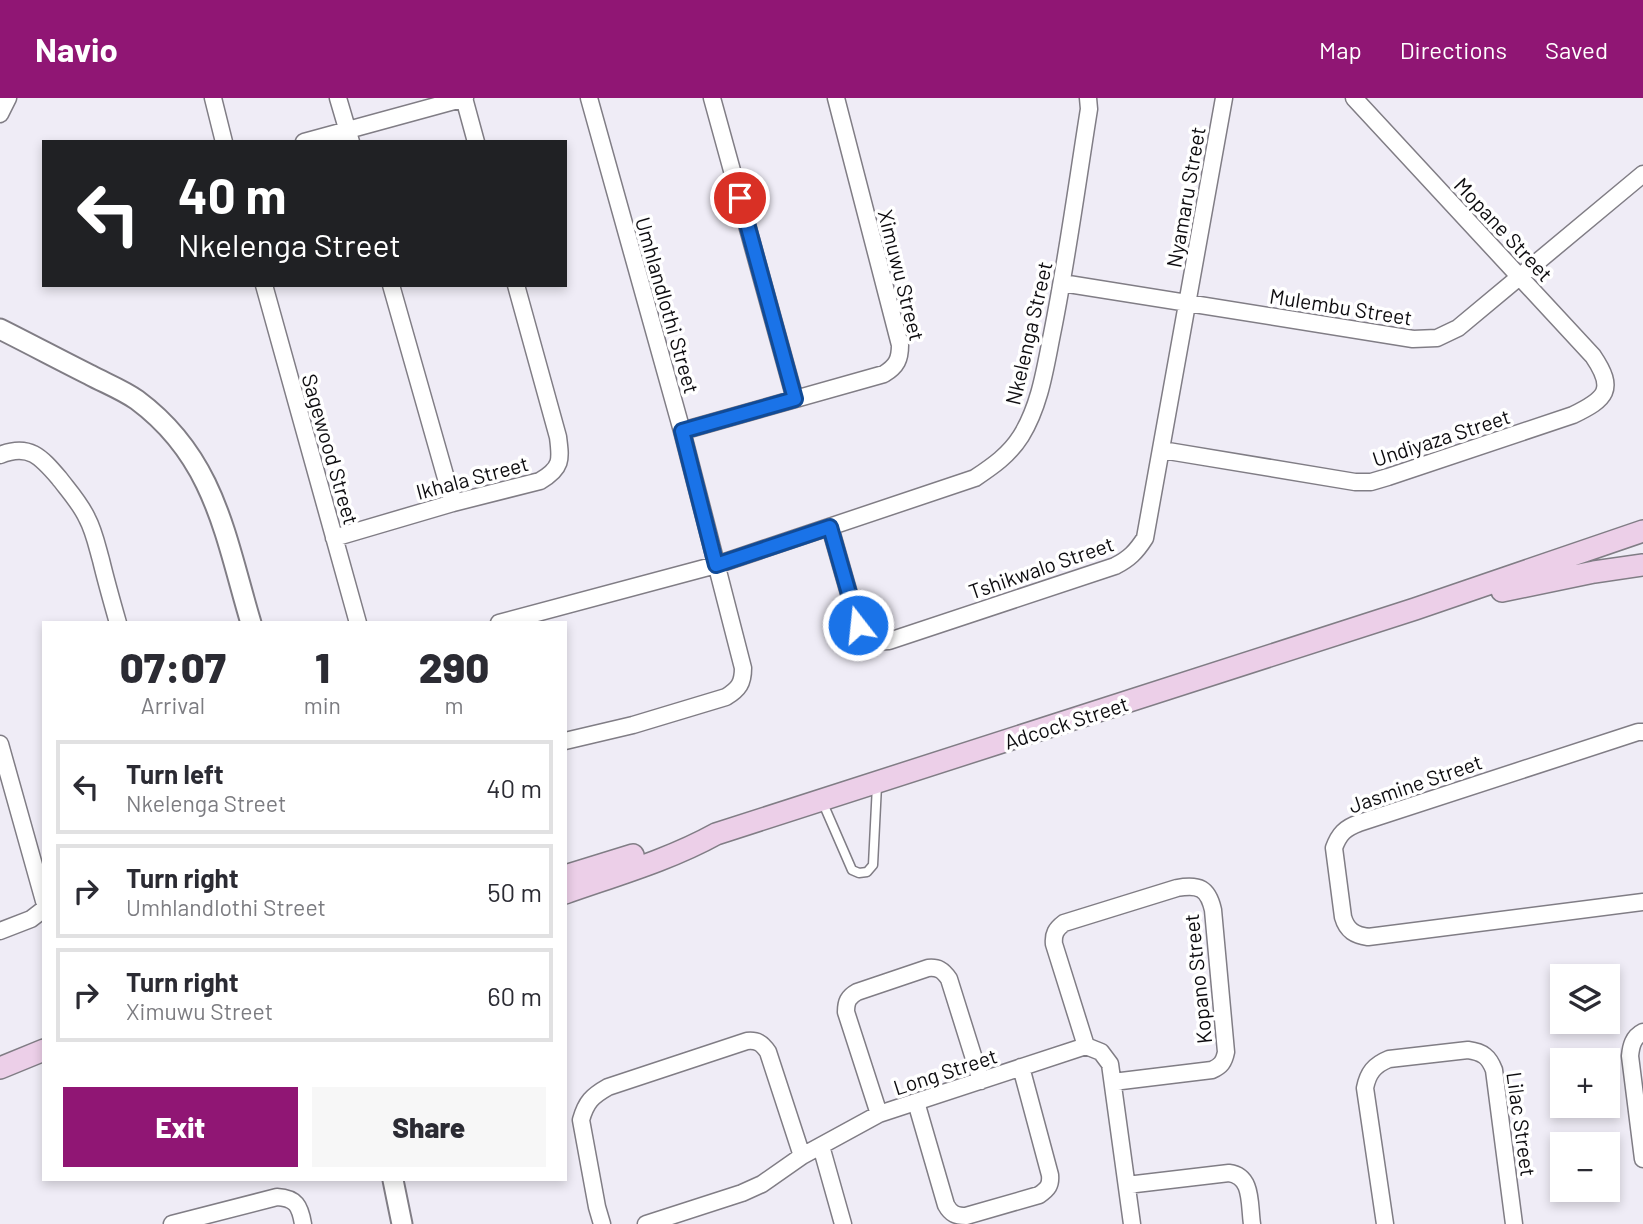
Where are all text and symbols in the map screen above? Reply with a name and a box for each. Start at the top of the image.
text: Navio [35,29,118,69]
text: Map [1319,35,1362,64]
text: Directions [1400,35,1507,64]
text: Saved [1545,35,1608,64]
street label: Nyamaru Street [1160,124,1210,270]
text: 40 m [178,165,286,224]
icon: left [63,168,154,259]
pin [710,168,770,228]
street label: Mopane Street [1450,172,1558,286]
icon: arrive [721,179,759,217]
street label: Ximuwu Street [874,207,930,343]
street label: Umhlandlothi Street [631,214,705,396]
text: Nkelenga Street [178,225,401,263]
street label: Nkelenga Street [999,259,1057,407]
street label: Mulembu Street [1268,282,1414,330]
street label: Sagewood Street [298,371,364,527]
street label: Undiyaza Street [1369,403,1513,471]
street label: Ikhala Street [413,450,531,504]
street label: Tshikwalo Street [965,530,1117,604]
position arrow [821,588,895,662]
text: 07:07 [120,641,226,691]
text: 1 [315,641,330,691]
text: 290 [419,641,489,691]
street label: Adcock Street [1001,690,1131,754]
text: Arrival [141,691,205,719]
text: min [304,691,341,719]
text: m [444,691,464,719]
street label: Jasmine Street [1345,748,1485,818]
text: Turn left [126,758,224,789]
icon: left [67,768,105,806]
text: 40 m [486,772,542,803]
text: Nkelenga Street [126,789,286,817]
text: Turn right [126,862,239,893]
icon: right [67,872,105,910]
text: 50 m [487,876,542,907]
text: Umhlandlothi Street [126,893,326,921]
street label: Kopano Street [1178,913,1216,1045]
map controls [1550,964,1620,1202]
button: layers [1550,964,1620,1034]
text: Turn right [126,966,239,997]
icon: right [67,976,105,1014]
text: 60 m [487,980,542,1011]
text: Ximuwu Street [126,997,273,1025]
street label: Long Street [890,1043,1000,1099]
button: + [1550,1048,1620,1118]
street label: Lilac Street [1502,1070,1542,1178]
button: Exit [63,1087,298,1167]
button: Share [312,1087,546,1167]
button: − [1550,1132,1620,1202]

